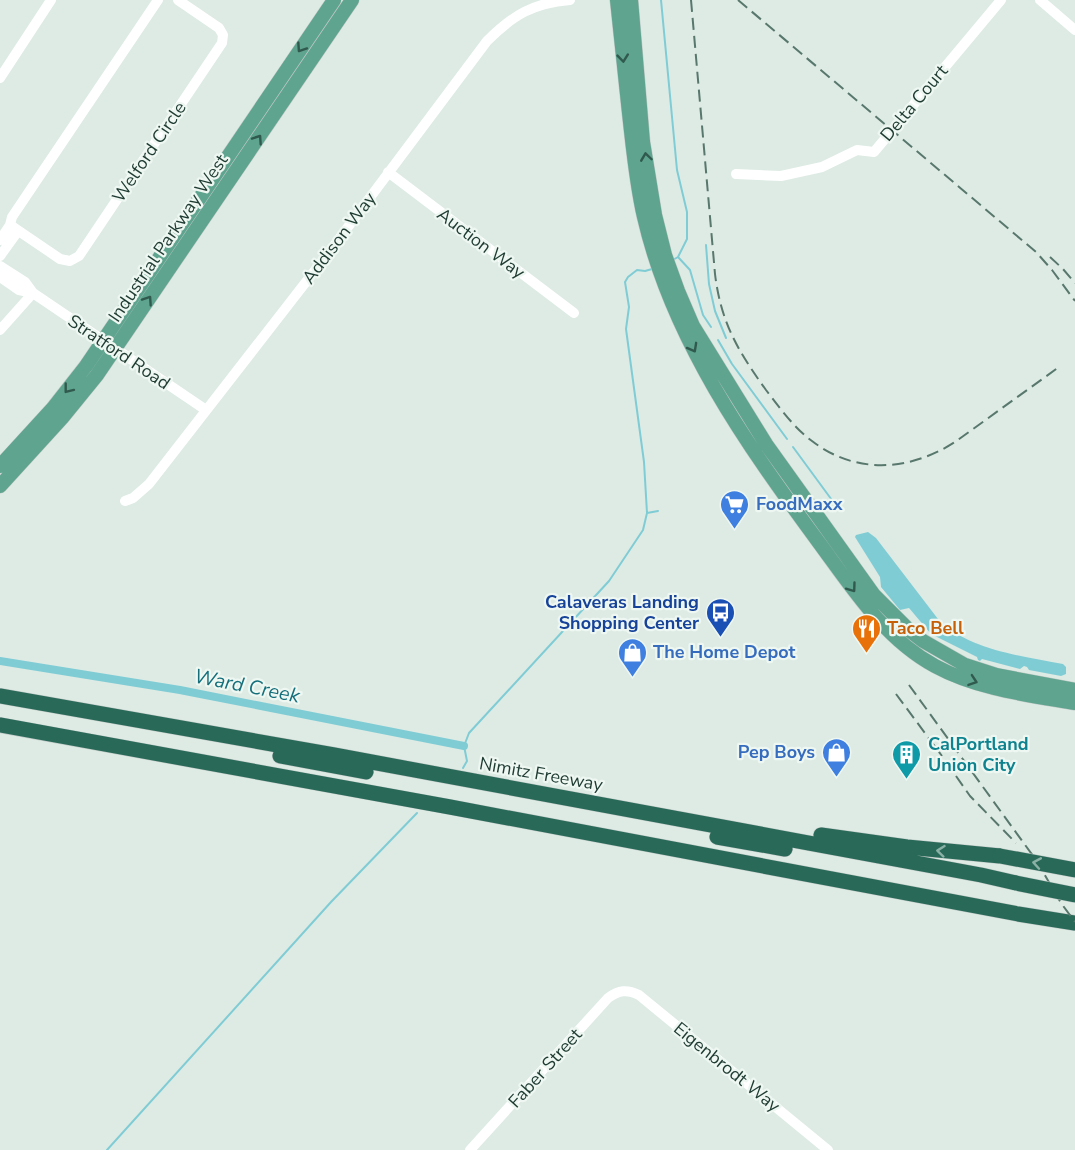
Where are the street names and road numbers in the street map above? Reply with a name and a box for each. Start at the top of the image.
street label: Delta Court [875,59,954,146]
street label: Welford Circle [106,97,192,207]
street label: Industrial Parkway West [103,149,234,327]
street label: Addison Way [297,187,382,289]
street label: Auction Way [432,202,530,284]
street label: Stratford Road [63,309,175,395]
street label: Nimitz Freeway [477,751,605,797]
street label: Eigenbrodt Way [669,1017,786,1118]
street label: Faber Street [503,1023,588,1113]

